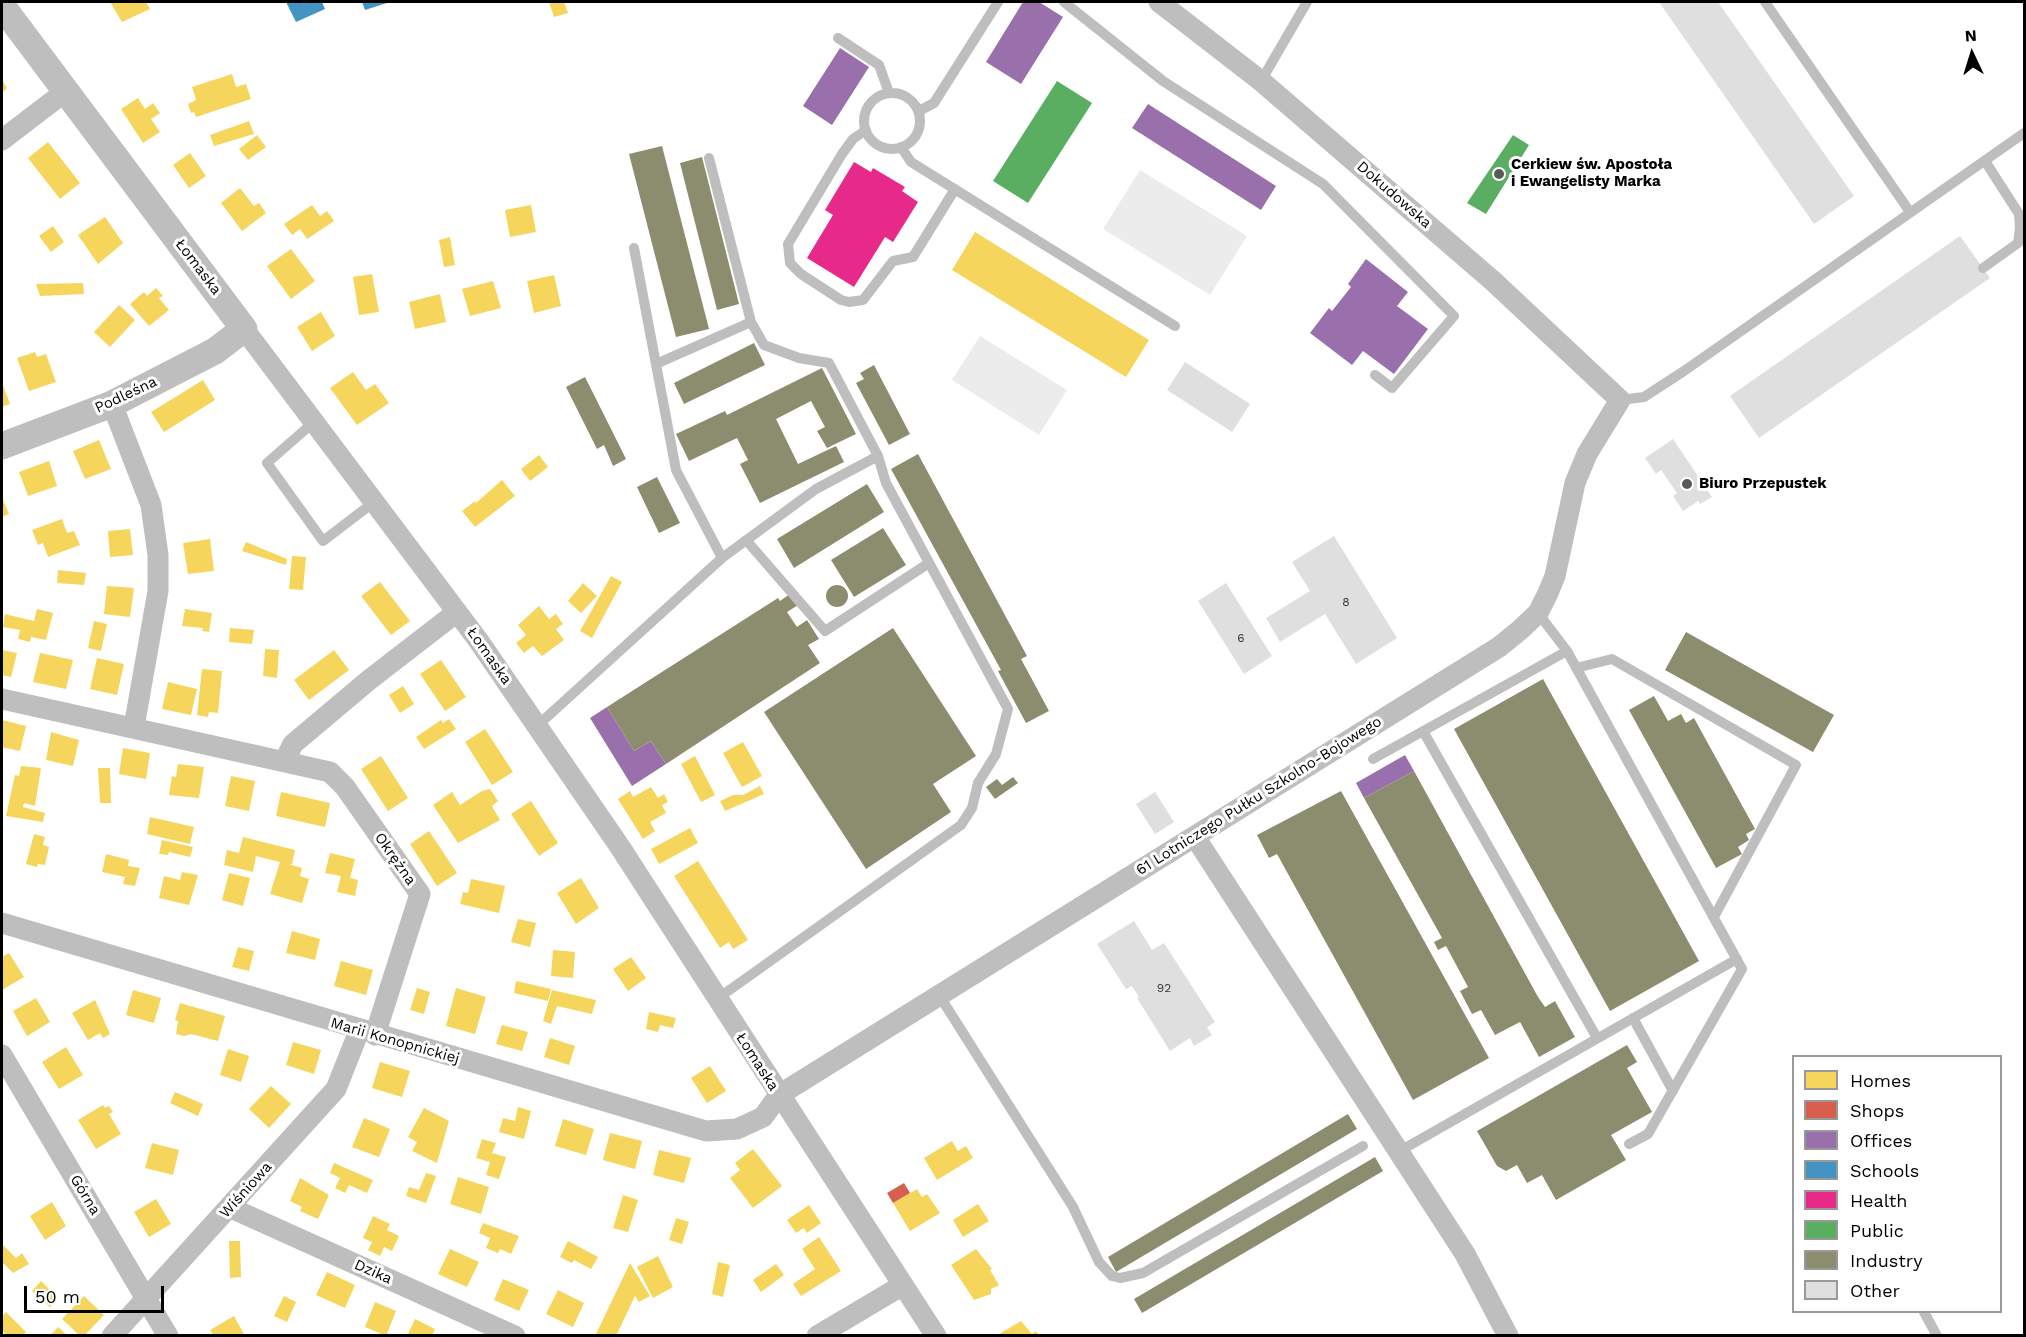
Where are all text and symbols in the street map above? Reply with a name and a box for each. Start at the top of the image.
north arrow [1942,24,2002,84]
text: N [1964,26,1977,45]
place label: Cerkiew św. Apostoła i Ewangelisty Marka [1511,156,1672,191]
street label: Dokudowska [1353,158,1435,232]
marker: Cerkiew św. Apostoła i Ewangelisty Marka [1492,167,1506,181]
street label: Łomaska [171,235,225,299]
street label: Podleśna [92,373,160,417]
place label: Biuro Przepustek [1699,475,1827,493]
marker: Biuro Przepustek [1680,477,1694,491]
house number: 8 [1342,595,1350,609]
street label: Łomaska [463,624,515,688]
house number: 6 [1237,631,1245,645]
street label: 61 Lotniczego Pułku Szkolno-Bojowego [1133,713,1385,879]
street label: Okrężna [370,829,420,889]
house number: 92 [1157,981,1171,995]
street label: Marii Konopnickiej [329,1014,461,1068]
street label: Łomaska [732,1030,782,1094]
legend [1792,1055,2002,1313]
text: Homes [1850,1070,1911,1091]
text: Shops [1850,1100,1904,1121]
text: Offices [1850,1130,1912,1151]
street label: Wiśniowa [216,1158,276,1222]
text: Schools [1850,1160,1919,1181]
street label: Górna [66,1172,104,1218]
text: Health [1850,1190,1907,1211]
text: Public [1850,1220,1904,1241]
text: Industry [1850,1250,1922,1271]
street label: Dzika [351,1256,395,1288]
scale bar [27,1274,166,1312]
text: Other [1850,1280,1900,1301]
text: 50 m [35,1286,80,1307]

